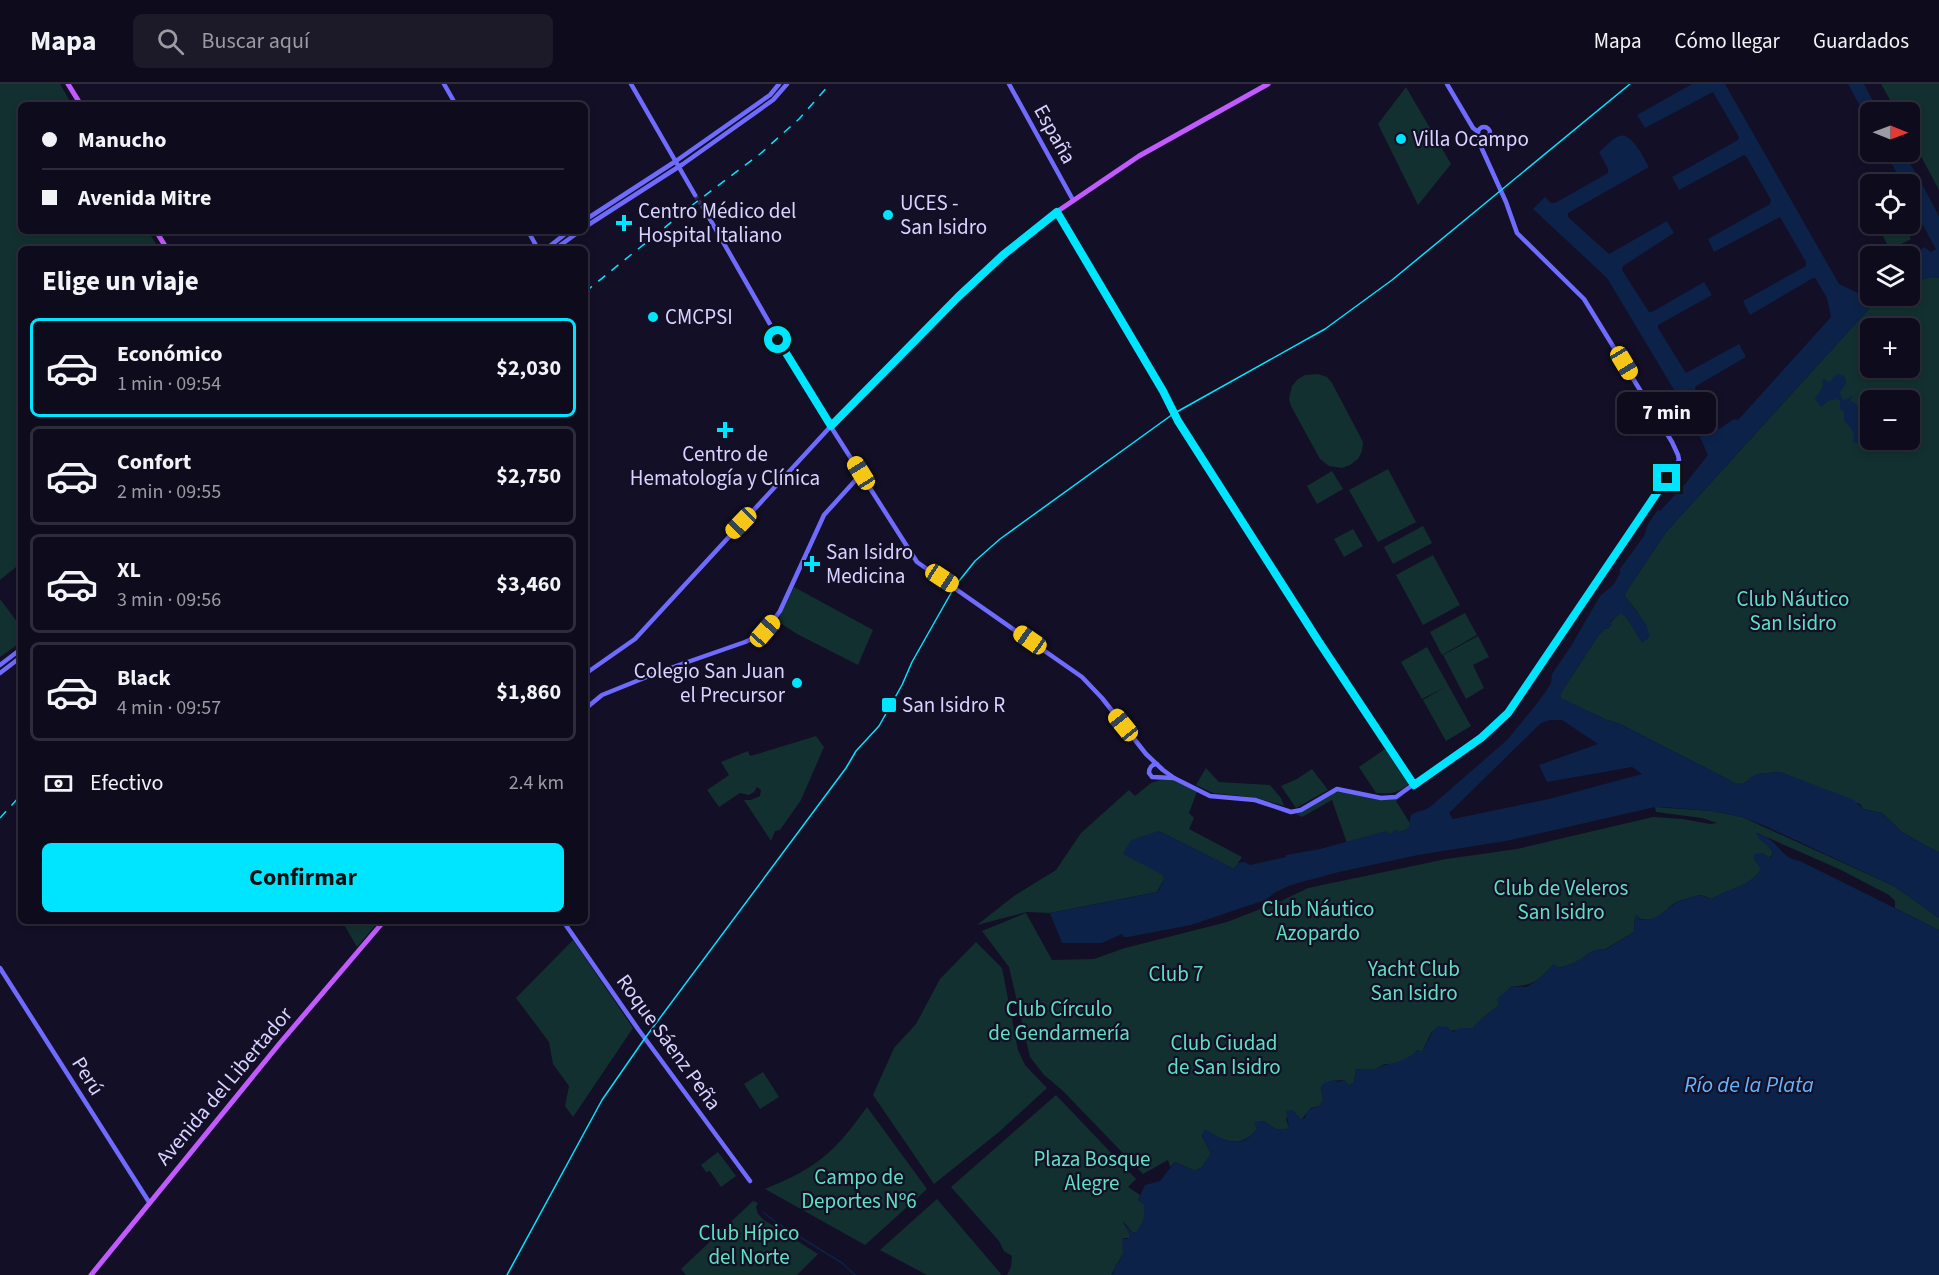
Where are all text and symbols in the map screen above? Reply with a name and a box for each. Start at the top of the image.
search box [133,14,553,68]
text: Mapa [30,21,97,61]
icon: search [154,25,187,58]
text: Buscar aquí [202,25,309,57]
text: Mapa [1594,26,1642,56]
text: Cómo llegar [1675,26,1780,56]
text: Guardados [1813,26,1909,56]
street label: España [1026,99,1084,169]
north arrow [1860,102,1920,162]
map controls [1860,102,1920,450]
text: Manucho [78,124,167,156]
place label: Villa Ocampo [1413,124,1529,154]
marker: Villa Ocampo [1394,132,1408,146]
button: locate [1860,174,1920,234]
text: Avenida Mitre [78,182,211,214]
place label: UCES - San Isidro [900,188,987,242]
place label: Centro Médico del Hospital Italiano [638,196,796,250]
marker: UCES - San Isidro [881,208,895,222]
marker: Centro Médico del Hospital Italiano [615,214,633,232]
button: layers [1860,246,1920,306]
text: Elige un viaje [42,262,199,301]
place label: CMCPSI [665,302,733,332]
marker: CMCPSI [646,310,660,324]
button: + [1860,318,1920,378]
route start [764,326,791,353]
text: Económico [117,338,222,370]
icon: car [45,341,99,395]
car [1607,343,1641,383]
text: $2,030 [496,352,561,384]
text: 1 min · 09:54 [117,370,221,398]
button: − [1860,390,1920,450]
callout: 7 min [1618,391,1716,433]
text: 7 min [1642,399,1691,427]
marker: Centro de Hematología y Clínica [716,421,734,439]
place label: Centro de Hematología y Clínica [630,439,820,493]
text: Confort [117,446,191,478]
icon: car [45,449,99,503]
car [844,453,878,493]
text: $2,750 [496,460,561,492]
route end [1653,464,1680,491]
text: 2 min · 09:55 [117,478,221,506]
car [722,504,760,542]
place label: San Isidro Medicina [826,537,913,591]
text: XL [117,554,141,586]
marker: San Isidro Medicina [803,555,821,573]
icon: car [45,557,99,611]
car [922,561,962,595]
text: $3,460 [496,568,561,600]
park label: Club Náutico San Isidro [1737,584,1849,638]
text: 3 min · 09:56 [117,586,221,614]
car [746,612,784,650]
car [1010,622,1050,658]
place label: Colegio San Juan el Precursor [634,656,786,710]
text: Black [117,662,171,694]
icon: car [45,665,99,719]
text: $1,860 [496,676,561,708]
marker: Colegio San Juan el Precursor [790,676,804,690]
place label: San Isidro R [902,690,1005,720]
text: 4 min · 09:57 [117,694,221,722]
marker: San Isidro R [880,696,898,714]
car [1105,705,1141,745]
icon: cash [42,767,75,800]
text: Efectivo [90,767,164,799]
text: 2.4 km [509,769,564,797]
button: Confirmar [42,843,564,912]
park label: Club de Veleros San Isidro [1494,873,1629,927]
park label: Club Náutico Azopardo [1262,894,1374,948]
park label: Yacht Club San Isidro [1367,954,1460,1008]
park label: Club 7 [1148,959,1204,989]
street label: Roque Sáenz Peña [609,968,729,1116]
park label: Club Círculo de Gendarmería [988,994,1130,1048]
street label: Avenida del Libertador [149,1000,300,1172]
park label: Club Ciudad de San Isidro [1167,1028,1281,1082]
street label: Perú [65,1051,111,1101]
water label: Río de la Plata [1684,1069,1814,1101]
park label: Plaza Bosque Alegre [1033,1144,1151,1198]
park label: Campo de Deportes Nº6 [801,1162,917,1216]
park label: Club Hípico del Norte [699,1218,799,1272]

